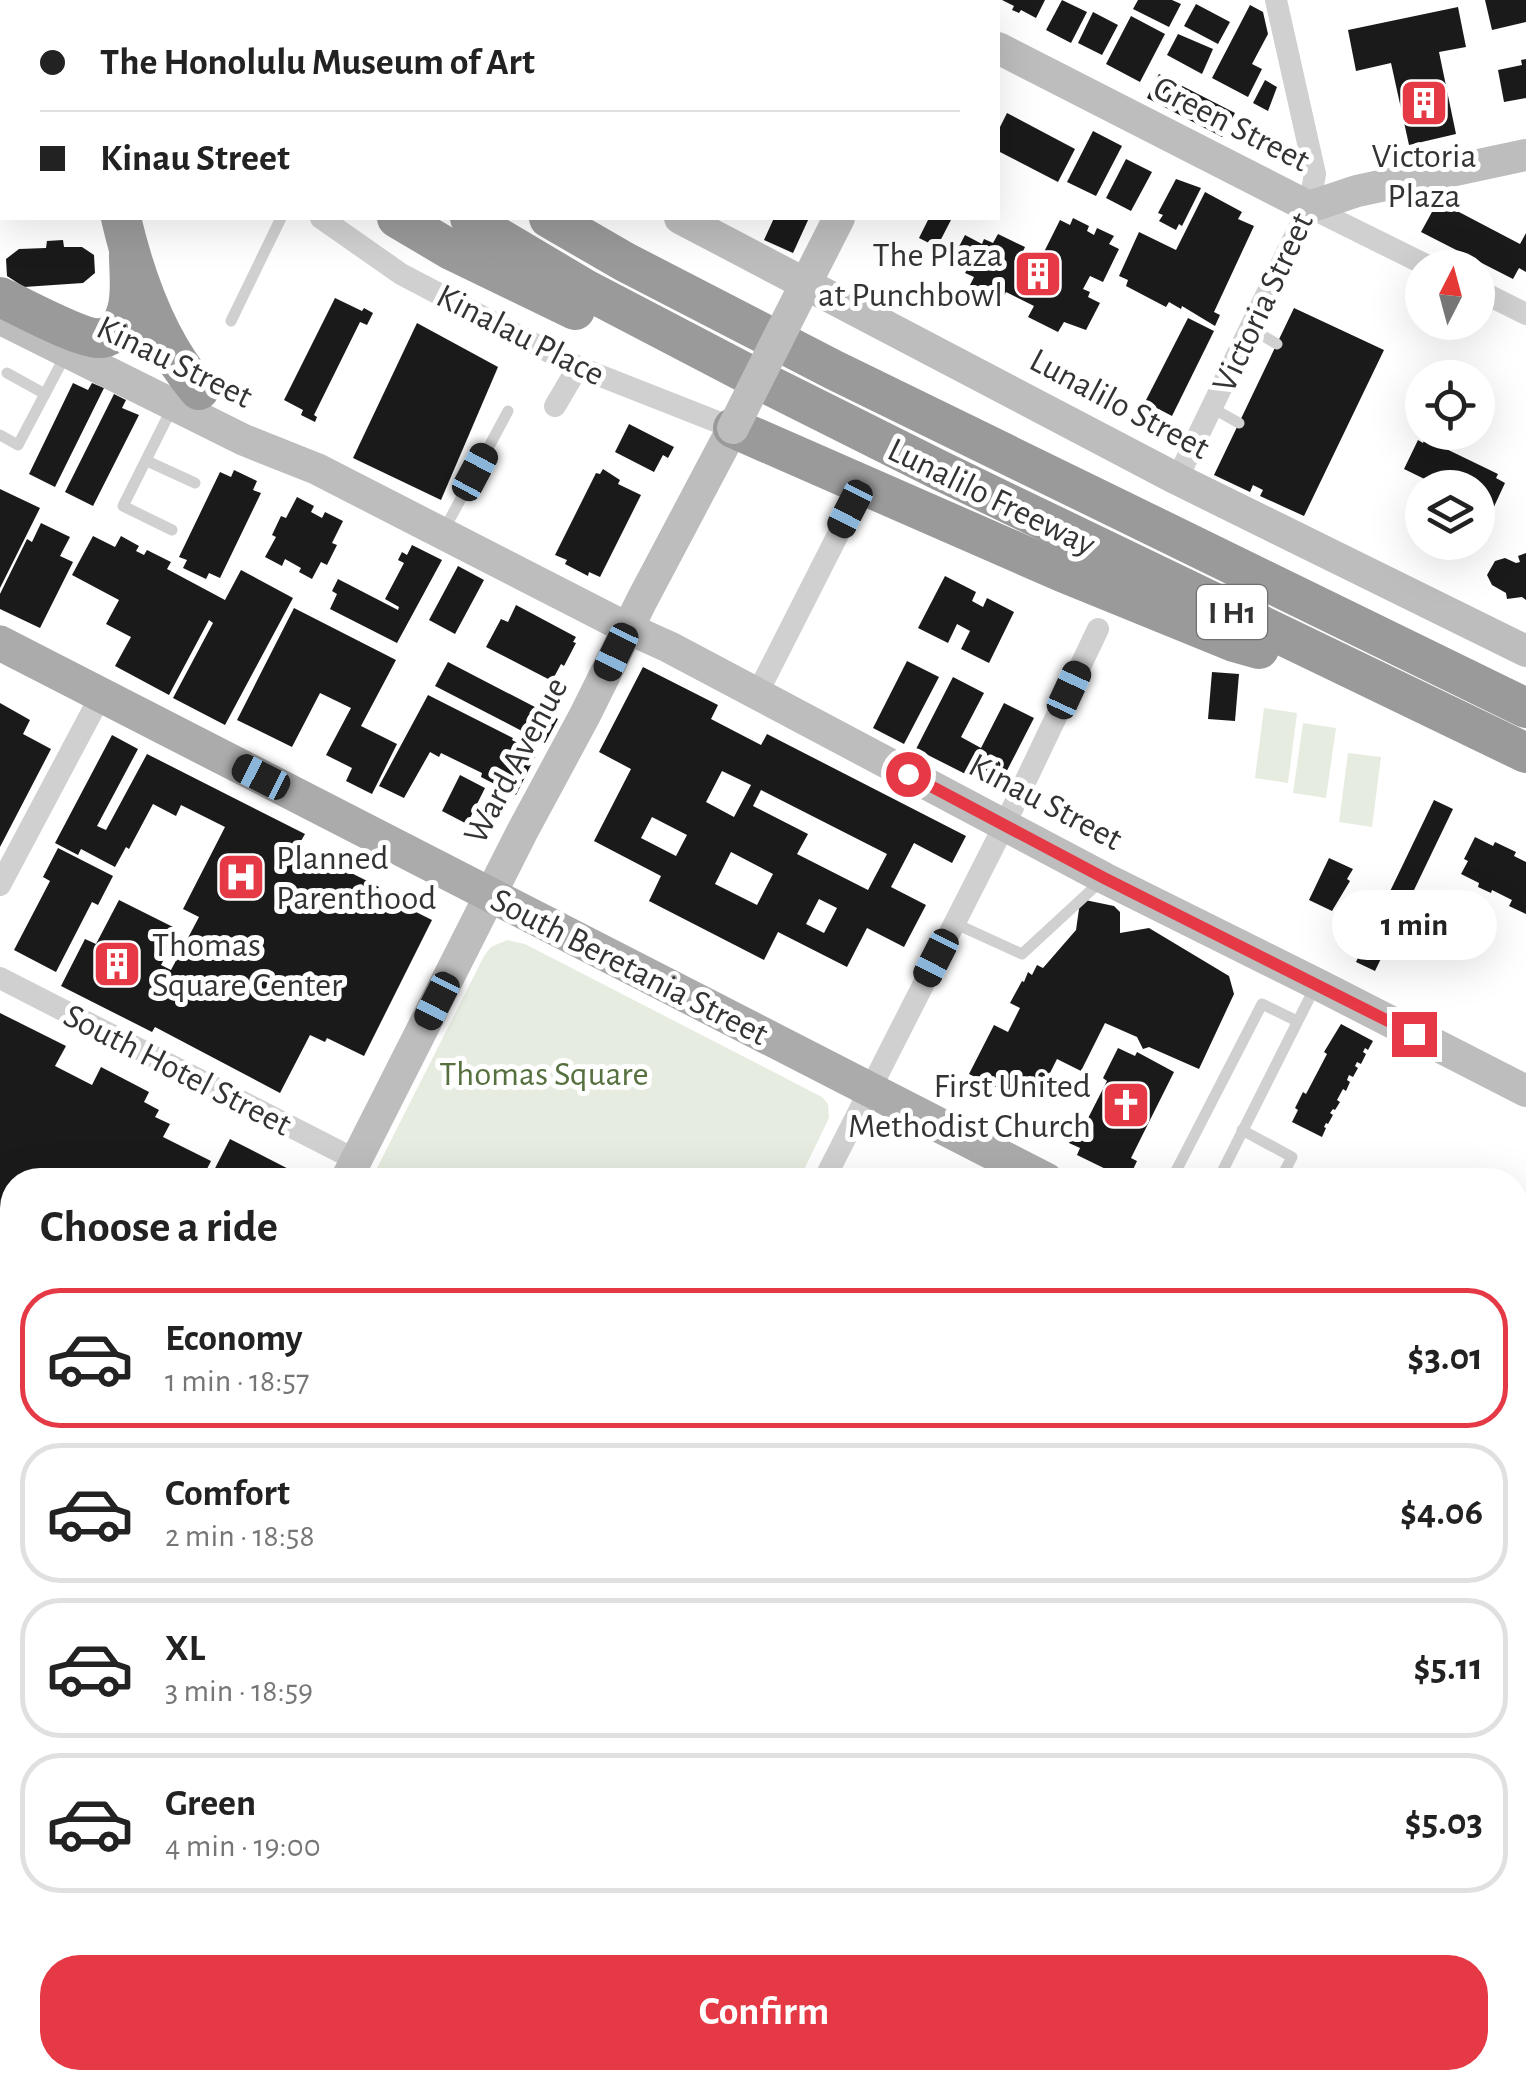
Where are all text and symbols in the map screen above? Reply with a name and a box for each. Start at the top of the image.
text: The Honolulu Museum of Art [100,44,535,82]
street label: Green Street [1148,70,1315,179]
building icon: Victoria Plaza [1398,77,1450,129]
place label: Victoria Plaza [1371,139,1477,214]
text: Kinau Street [100,140,290,178]
street label: Victoria Street [1207,208,1320,398]
place label: The Plaza at Punchbowl [818,238,1003,313]
building icon: The Plaza at Punchbowl [1012,248,1064,300]
north arrow [1405,250,1495,340]
map controls [1405,250,1495,560]
street label: Kinalau Place [431,278,610,392]
street label: Kinau Street [91,310,257,415]
street label: Lunalilo Street [1024,343,1215,466]
button: locate [1405,360,1495,450]
street label: Lunalilo Freeway [882,432,1101,563]
car [448,438,502,506]
button: layers [1405,470,1495,560]
car [823,475,877,543]
road number: I H1 [1197,585,1267,639]
car [589,618,643,686]
car [1043,656,1095,724]
street label: Ward Avenue [458,672,575,849]
street label: Kinau Street [963,747,1128,857]
car [227,750,295,804]
route start [886,752,931,797]
place label: Planned Parenthood [276,841,436,916]
hospital icon: Planned Parenthood [215,851,267,903]
street label: South Beretania Street [485,882,774,1052]
callout: 1 min [1332,889,1496,959]
text: 1 min [1381,909,1448,941]
car [909,924,963,992]
place label: Thomas Square Center [152,928,343,1003]
building icon: Thomas Square Center [91,938,143,990]
car [410,967,464,1035]
street label: South Hotel Street [58,998,297,1143]
route end [1392,1012,1437,1057]
park label: Thomas Square [439,1057,649,1092]
place label: First United Methodist Church [848,1069,1091,1144]
church icon: First United Methodist Church [1100,1079,1152,1131]
text: Choose a ride [40,1205,278,1250]
icon: car [45,1313,135,1403]
text: Economy [165,1320,303,1358]
text: $3.01 [1407,1339,1483,1377]
text: 1 min · 18:57 [165,1365,309,1397]
icon: car [45,1468,135,1558]
text: Comfort [165,1475,290,1513]
text: $4.06 [1400,1494,1483,1532]
text: 2 min · 18:58 [165,1520,315,1552]
icon: car [45,1623,135,1713]
text: XL [165,1630,205,1668]
text: $5.11 [1413,1649,1483,1687]
text: 3 min · 18:59 [165,1675,313,1707]
icon: car [45,1778,135,1868]
text: Green [165,1785,256,1823]
text: $5.03 [1405,1804,1483,1842]
text: 4 min · 19:00 [165,1830,321,1862]
button: Confirm [40,1955,1488,2070]

